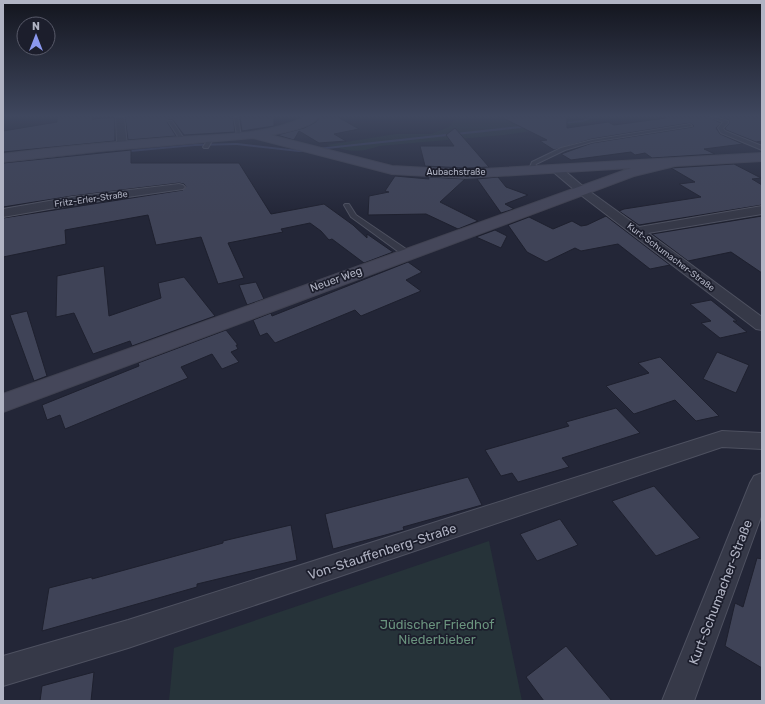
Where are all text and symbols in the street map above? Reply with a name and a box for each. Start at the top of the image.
north arrow [16,16,56,56]
text: N [32,20,40,33]
street label: Aubachstraße [427,167,485,177]
street label: Fritz-Erler-Straße [54,189,128,209]
street label: Kurt-Schumacher-Straße [625,221,717,293]
street label: Neuer Weg [308,264,364,295]
street label: Kurt-Schumacher-Straße [686,518,755,667]
street label: Von-Stauffenberg-Straße [306,520,459,584]
park label: Jüdischer Friedhof Niederbieber [380,617,494,647]

